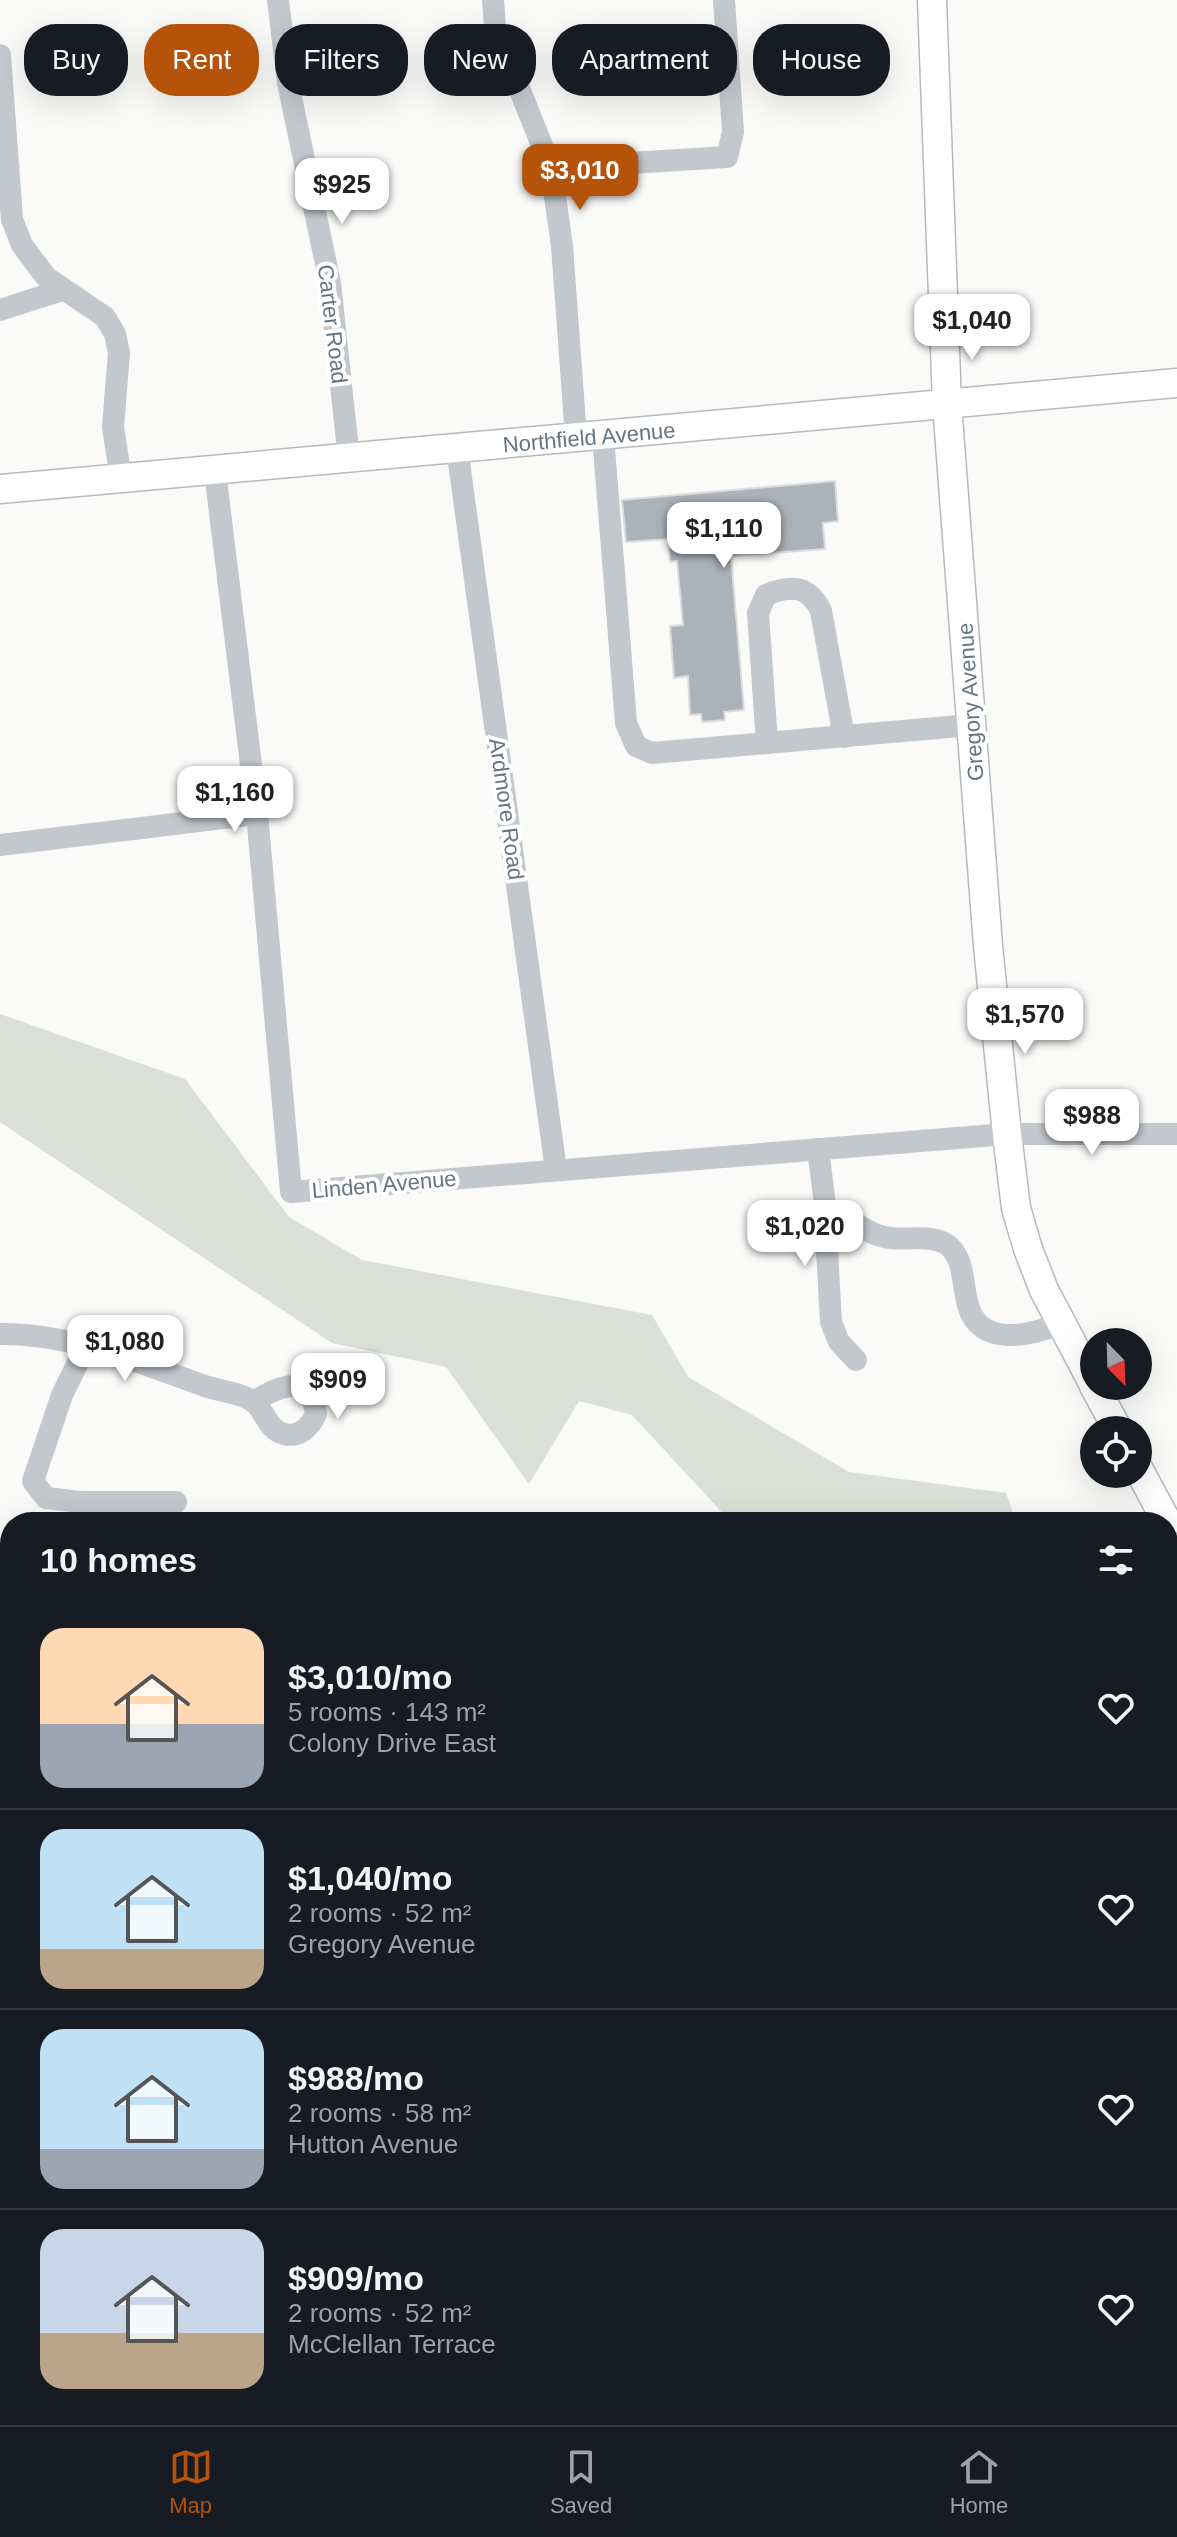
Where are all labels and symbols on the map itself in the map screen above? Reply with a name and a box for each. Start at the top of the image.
pin: $3,010 [515,144,645,212]
pin: $925 [295,158,389,226]
street label: Carter Road [313,263,352,385]
pin: $1,040 [907,294,1037,362]
street label: Northfield Avenue [502,417,676,458]
pin: $1,110 [659,502,789,570]
street label: Gregory Avenue [952,622,988,782]
street label: Ardmore Road [484,736,529,882]
pin: $1,160 [170,766,300,834]
pin: $1,570 [960,988,1090,1056]
pin: $988 [1045,1089,1139,1157]
street label: Linden Avenue [311,1166,457,1203]
pin: $1,020 [740,1200,870,1268]
pin: $1,080 [60,1315,190,1383]
north arrow [1080,1328,1152,1400]
pin: $909 [291,1353,385,1421]

